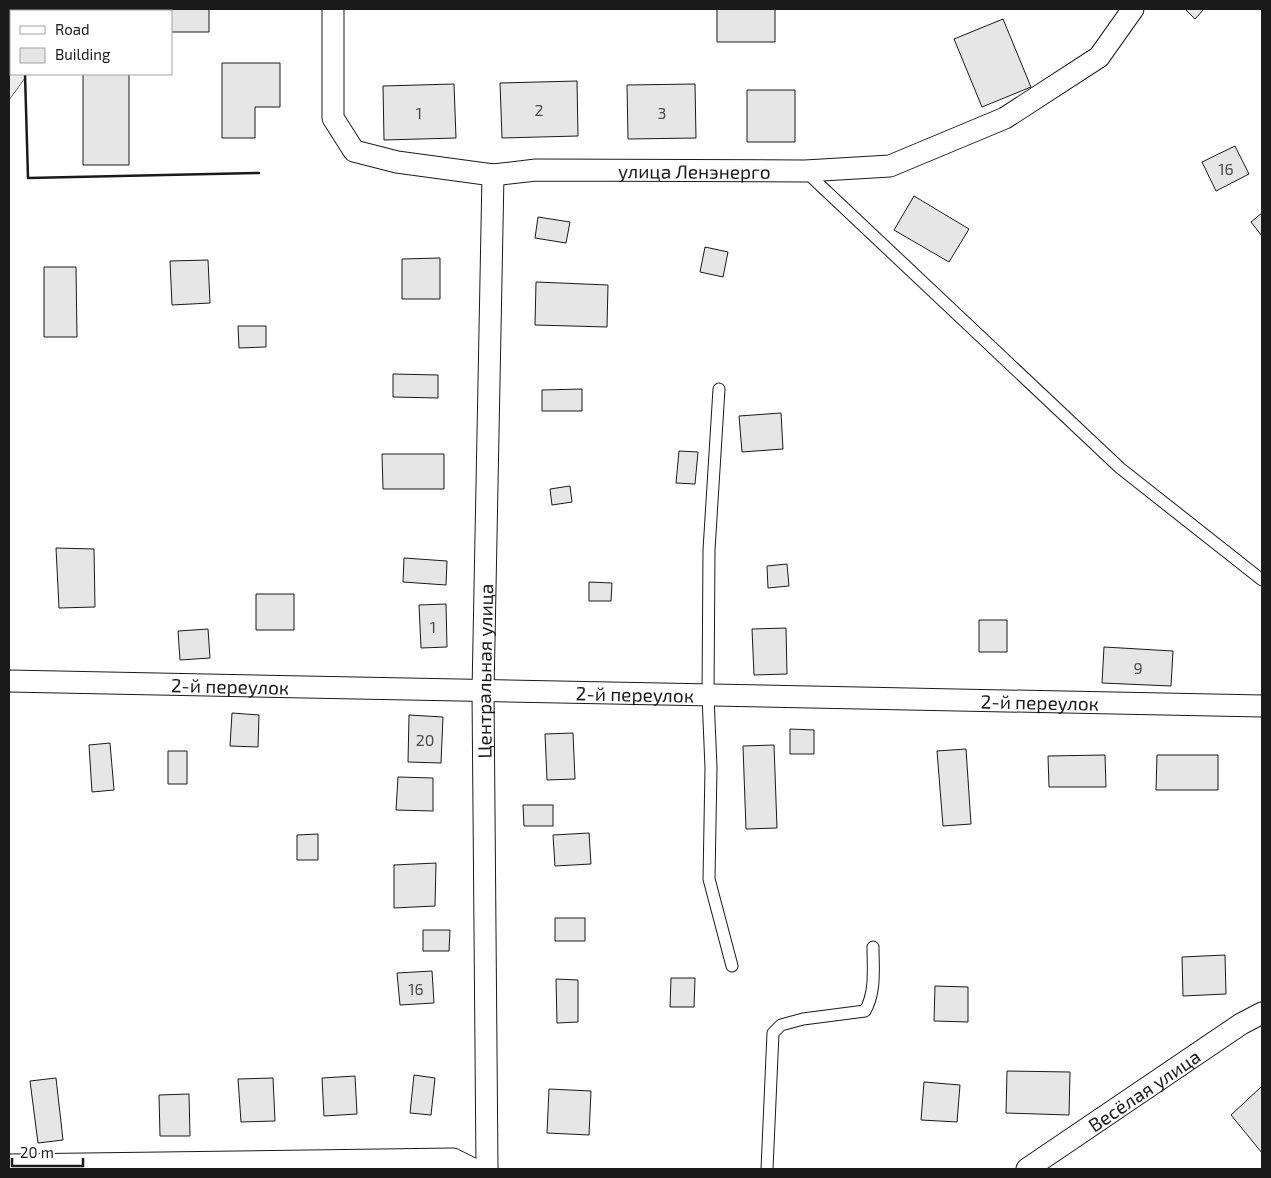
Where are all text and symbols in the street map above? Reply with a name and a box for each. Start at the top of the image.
legend [10,10,172,75]
text: Road [55,20,90,38]
text: Building [55,45,111,63]
house number: 2 [535,100,544,119]
house number: 1 [416,103,422,122]
house number: 3 [658,103,666,122]
street label: улица Ленэнерго [618,159,771,183]
house number: 16 [1218,159,1234,178]
street label: Центральная улица [471,583,497,759]
house number: 1 [430,617,436,636]
house number: 9 [1133,658,1143,677]
street label: 2-й переулок [171,673,289,698]
street label: 2-й переулок [576,681,694,707]
street label: 2-й переулок [980,689,1099,715]
house number: 20 [416,730,434,749]
house number: 16 [408,979,424,998]
street label: Весёлая улица [1083,1044,1204,1136]
scale bar [12,1136,84,1168]
text: 20 m [20,1143,54,1161]

